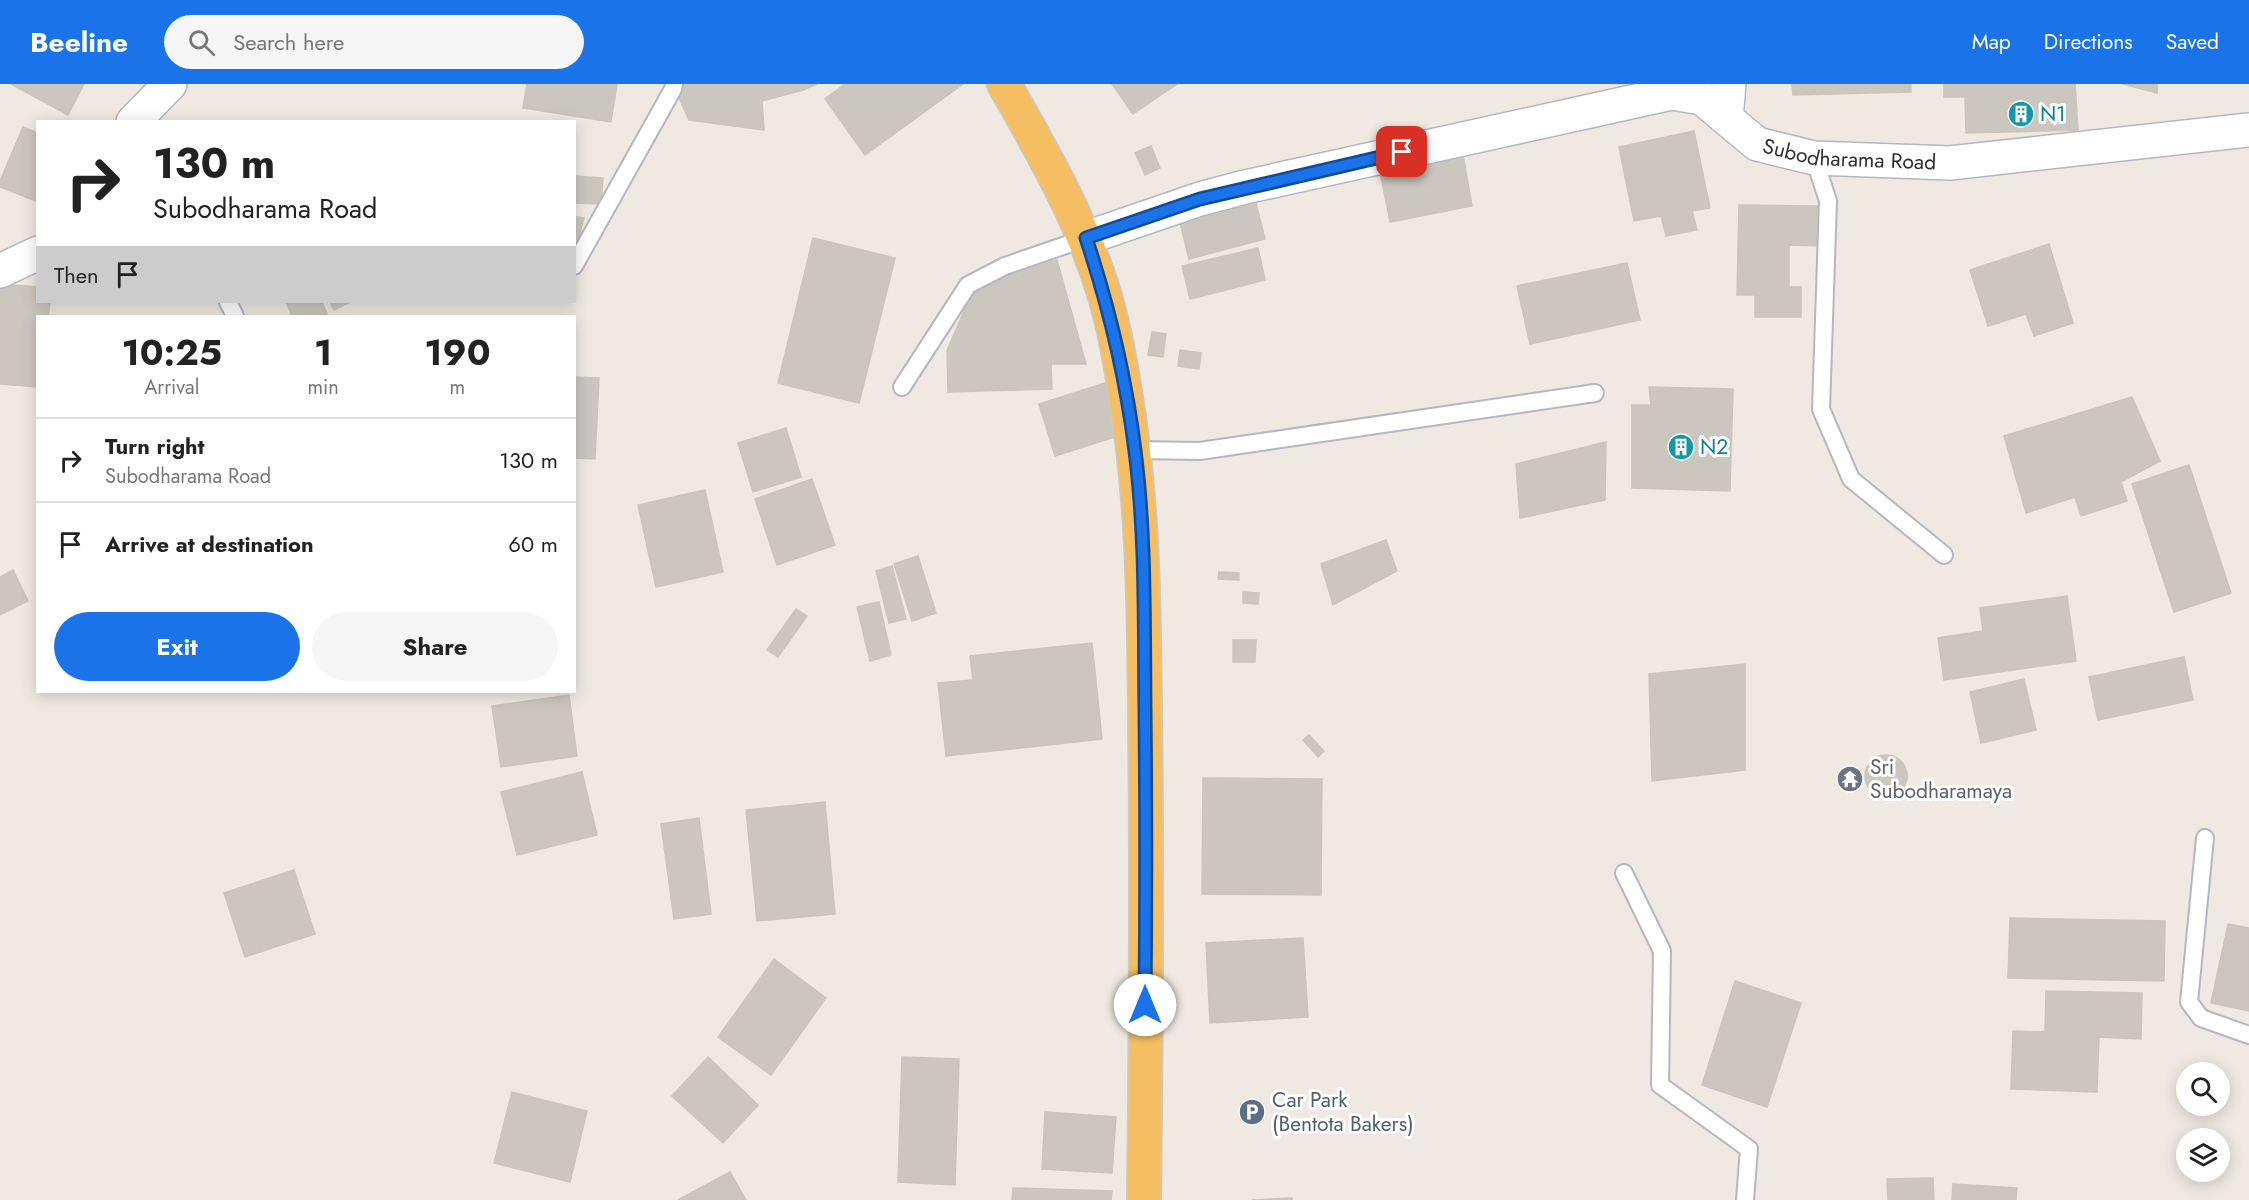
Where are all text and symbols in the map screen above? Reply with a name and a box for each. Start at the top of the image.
search box [164,15,584,69]
text: Beeline [30,22,128,63]
icon: search [185,26,218,59]
text: Search here [233,26,344,58]
text: Map [1972,27,2011,57]
text: Directions [2044,27,2133,57]
text: Saved [2166,27,2219,57]
building icon: N1 [2006,99,2036,129]
place label: N1 [2040,99,2066,129]
pin [1376,126,1427,177]
street label: Subodharama Road [1760,131,1937,177]
text: 130 m [153,133,275,194]
icon: arrive [1385,135,1418,168]
icon: right [54,144,132,222]
text: Subodharama Road [153,189,377,228]
icon: arrive [111,258,144,291]
text: Then [54,259,99,291]
text: 10:25 [121,326,222,378]
text: 1 [314,326,332,378]
text: 190 [424,326,491,378]
text: Arrival [144,373,199,402]
text: min [308,373,339,402]
text: m [450,373,465,402]
text: Turn right [105,430,205,462]
building icon: N2 [1666,432,1696,462]
place label: N2 [1700,432,1728,462]
icon: right [54,444,87,477]
text: 130 m [499,444,558,476]
text: Subodharama Road [105,462,271,491]
icon: arrive [54,528,87,561]
text: Arrive at destination [105,528,314,560]
text: 60 m [508,528,558,560]
button: Exit [54,612,300,681]
button: Share [312,612,558,681]
place label: Sri Subodharamaya [1870,752,2012,806]
temple icon: Sri Subodharamaya [1835,764,1865,794]
position arrow [1113,973,1177,1037]
map controls [2176,1062,2230,1182]
button: search [2176,1062,2230,1116]
place label: Car Park (Bentota Bakers) [1272,1085,1414,1139]
parking icon: Car Park (Bentota Bakers) [1237,1097,1267,1127]
button: layers [2176,1128,2230,1182]

